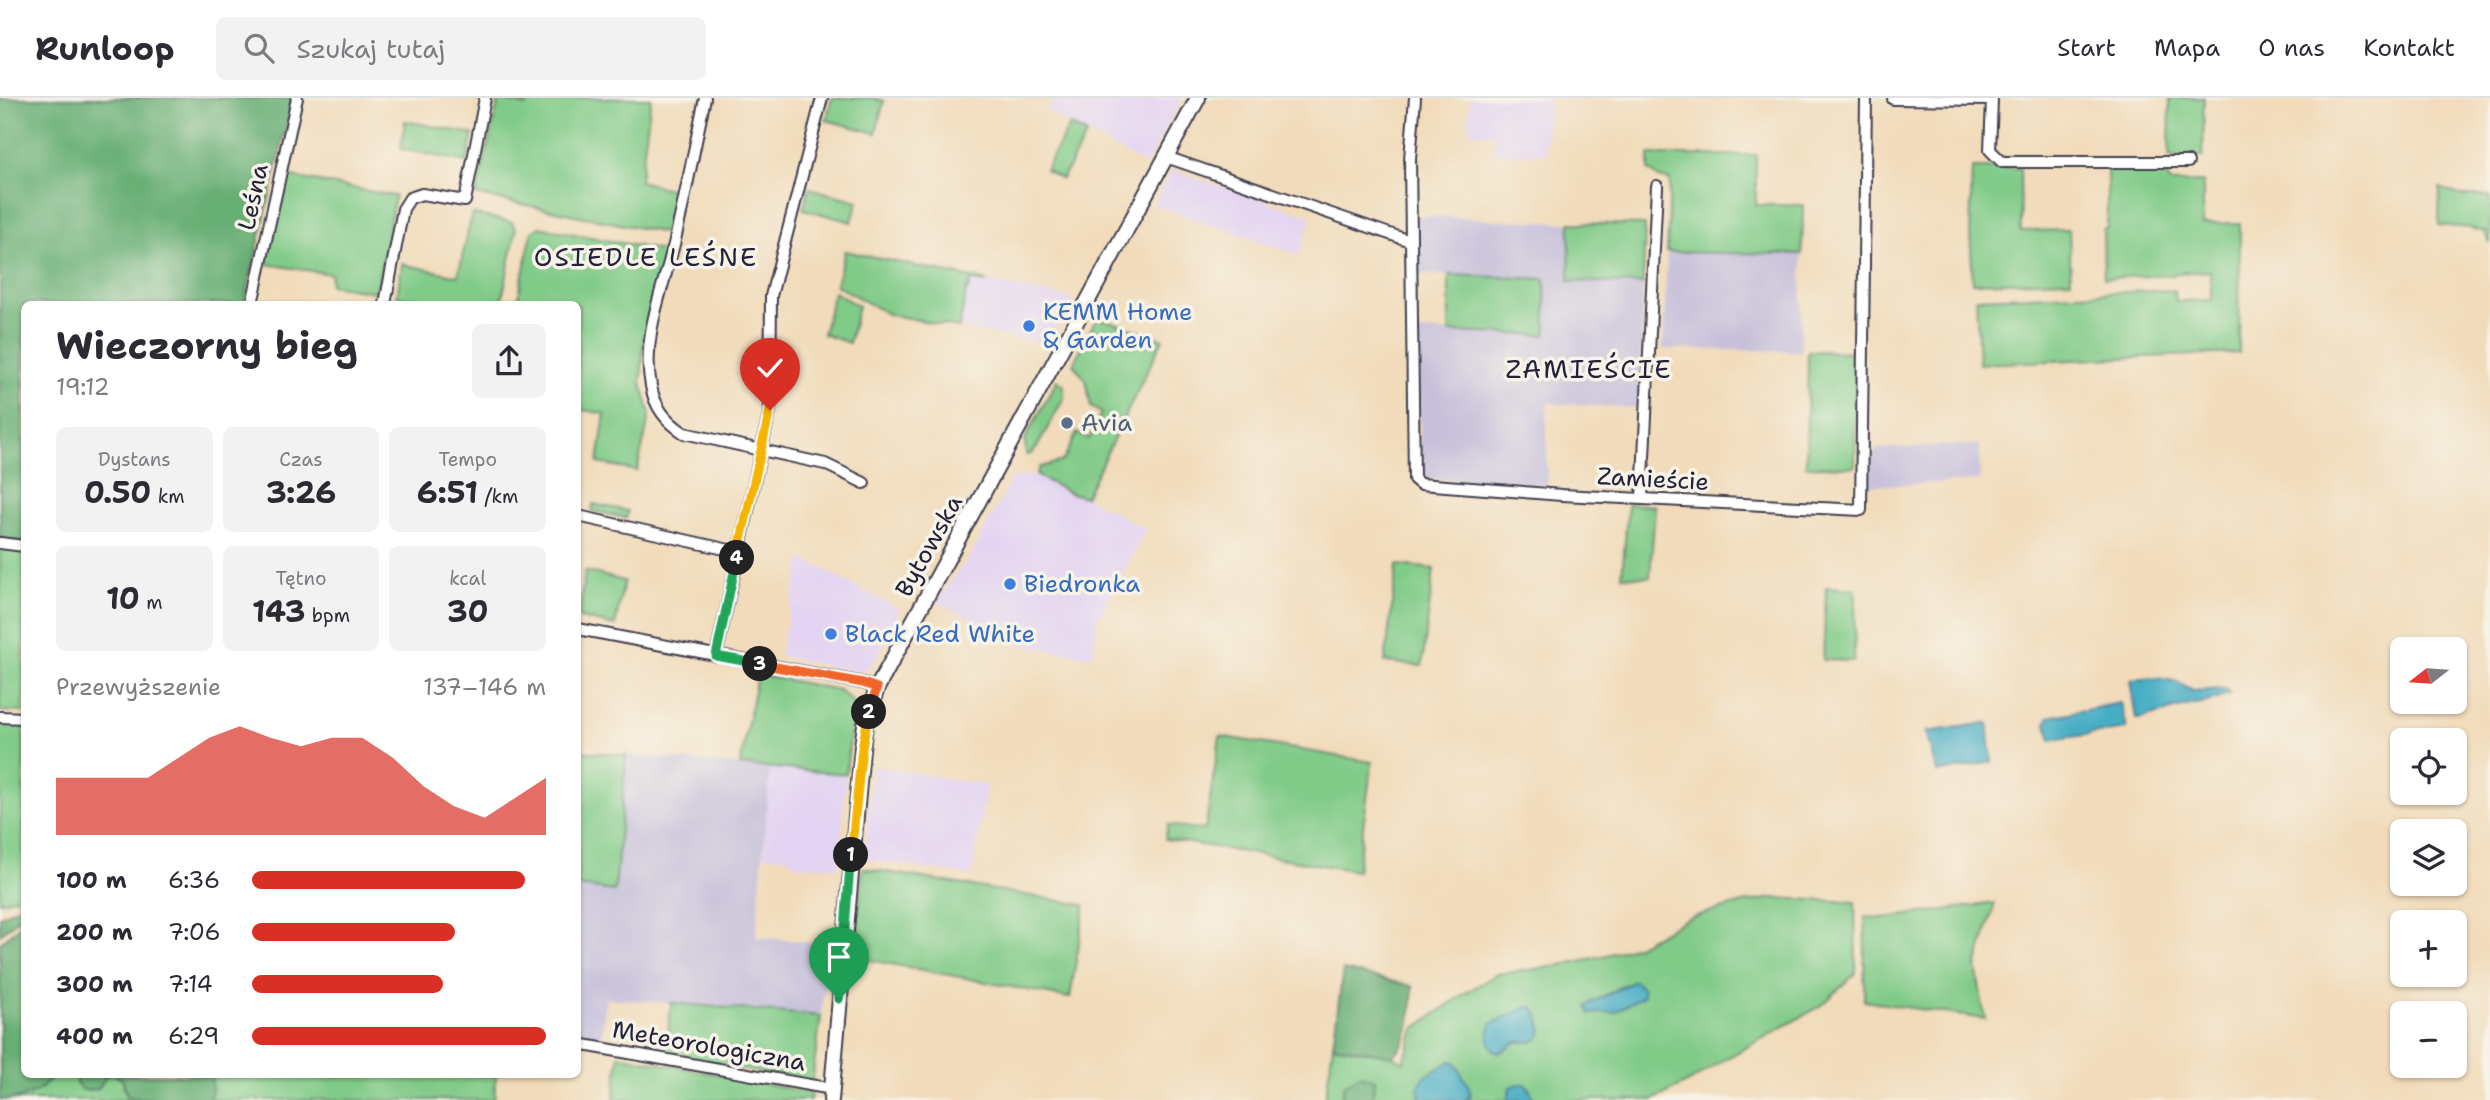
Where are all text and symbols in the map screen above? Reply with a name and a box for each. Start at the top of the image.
search box [216,17,706,80]
text: Runloop [35,26,174,71]
icon: search [240,29,278,67]
text: Szukaj tutaj [296,31,445,66]
text: Start [2057,32,2116,64]
text: Mapa [2154,32,2220,64]
text: O nas [2258,32,2325,64]
text: Kontakt [2363,32,2455,64]
street label: Leśna [230,161,276,233]
district label: OSIEDLE LEŚNE [534,239,758,274]
place label: KEMM Home & Garden [1043,296,1193,356]
marker: KEMM Home & Garden [1021,318,1037,334]
text: Wieczorny bieg [56,320,358,371]
button: share [472,324,546,398]
pin [740,338,800,410]
icon: check [751,349,789,387]
district label: ZAMIEŚCIE [1505,351,1673,386]
text: 19:12 [56,372,110,402]
place label: Avia [1081,407,1132,439]
marker: Avia [1059,415,1075,431]
text: Dystans [98,447,171,472]
text: Czas [279,447,323,472]
text: Tempo [438,447,497,472]
street label: Zamieście [1596,460,1710,498]
text: 0.50 [84,472,151,513]
text: 3:26 [266,472,336,513]
text: 6:51 [417,472,478,513]
text: km [151,484,185,509]
text: /km [478,484,518,509]
street label: Bytowska [888,489,970,603]
pin: 4 [720,540,754,575]
text: 4 [730,545,743,570]
text: Tętno [276,566,326,591]
text: kcal [449,566,486,591]
place label: Biedronka [1024,568,1140,600]
marker: Biedronka [1002,576,1018,592]
text: 10 [106,578,140,619]
text: m [140,590,163,615]
text: 143 [252,591,305,632]
text: 30 [447,591,489,632]
text: bpm [305,603,350,628]
place label: Black Red White [845,618,1035,650]
marker: Black Red White [823,626,839,642]
north arrow [2390,637,2468,714]
map controls [2390,637,2467,1078]
pin: 3 [742,646,778,682]
text: 3 [753,651,766,676]
text: Przewyższenie [56,672,221,702]
text: 137–146 m [423,672,546,702]
pin: 2 [852,694,886,730]
text: 2 [862,699,875,724]
button: locate [2390,728,2467,805]
button: layers [2390,819,2467,896]
pin: 1 [834,838,868,872]
text: 1 [846,842,855,867]
text: 100 m [56,865,127,895]
text: 6:36 [168,865,220,895]
button: + [2390,910,2467,987]
text: 200 m [56,917,133,947]
text: 7:06 [168,917,221,947]
pin [809,927,869,999]
icon: arrive [820,938,858,976]
text: 300 m [56,969,133,999]
text: 7:14 [168,969,213,999]
button: − [2390,1001,2467,1078]
street label: Meteorologiczna [610,1013,808,1079]
text: 400 m [56,1021,133,1051]
text: 6:29 [168,1021,219,1051]

